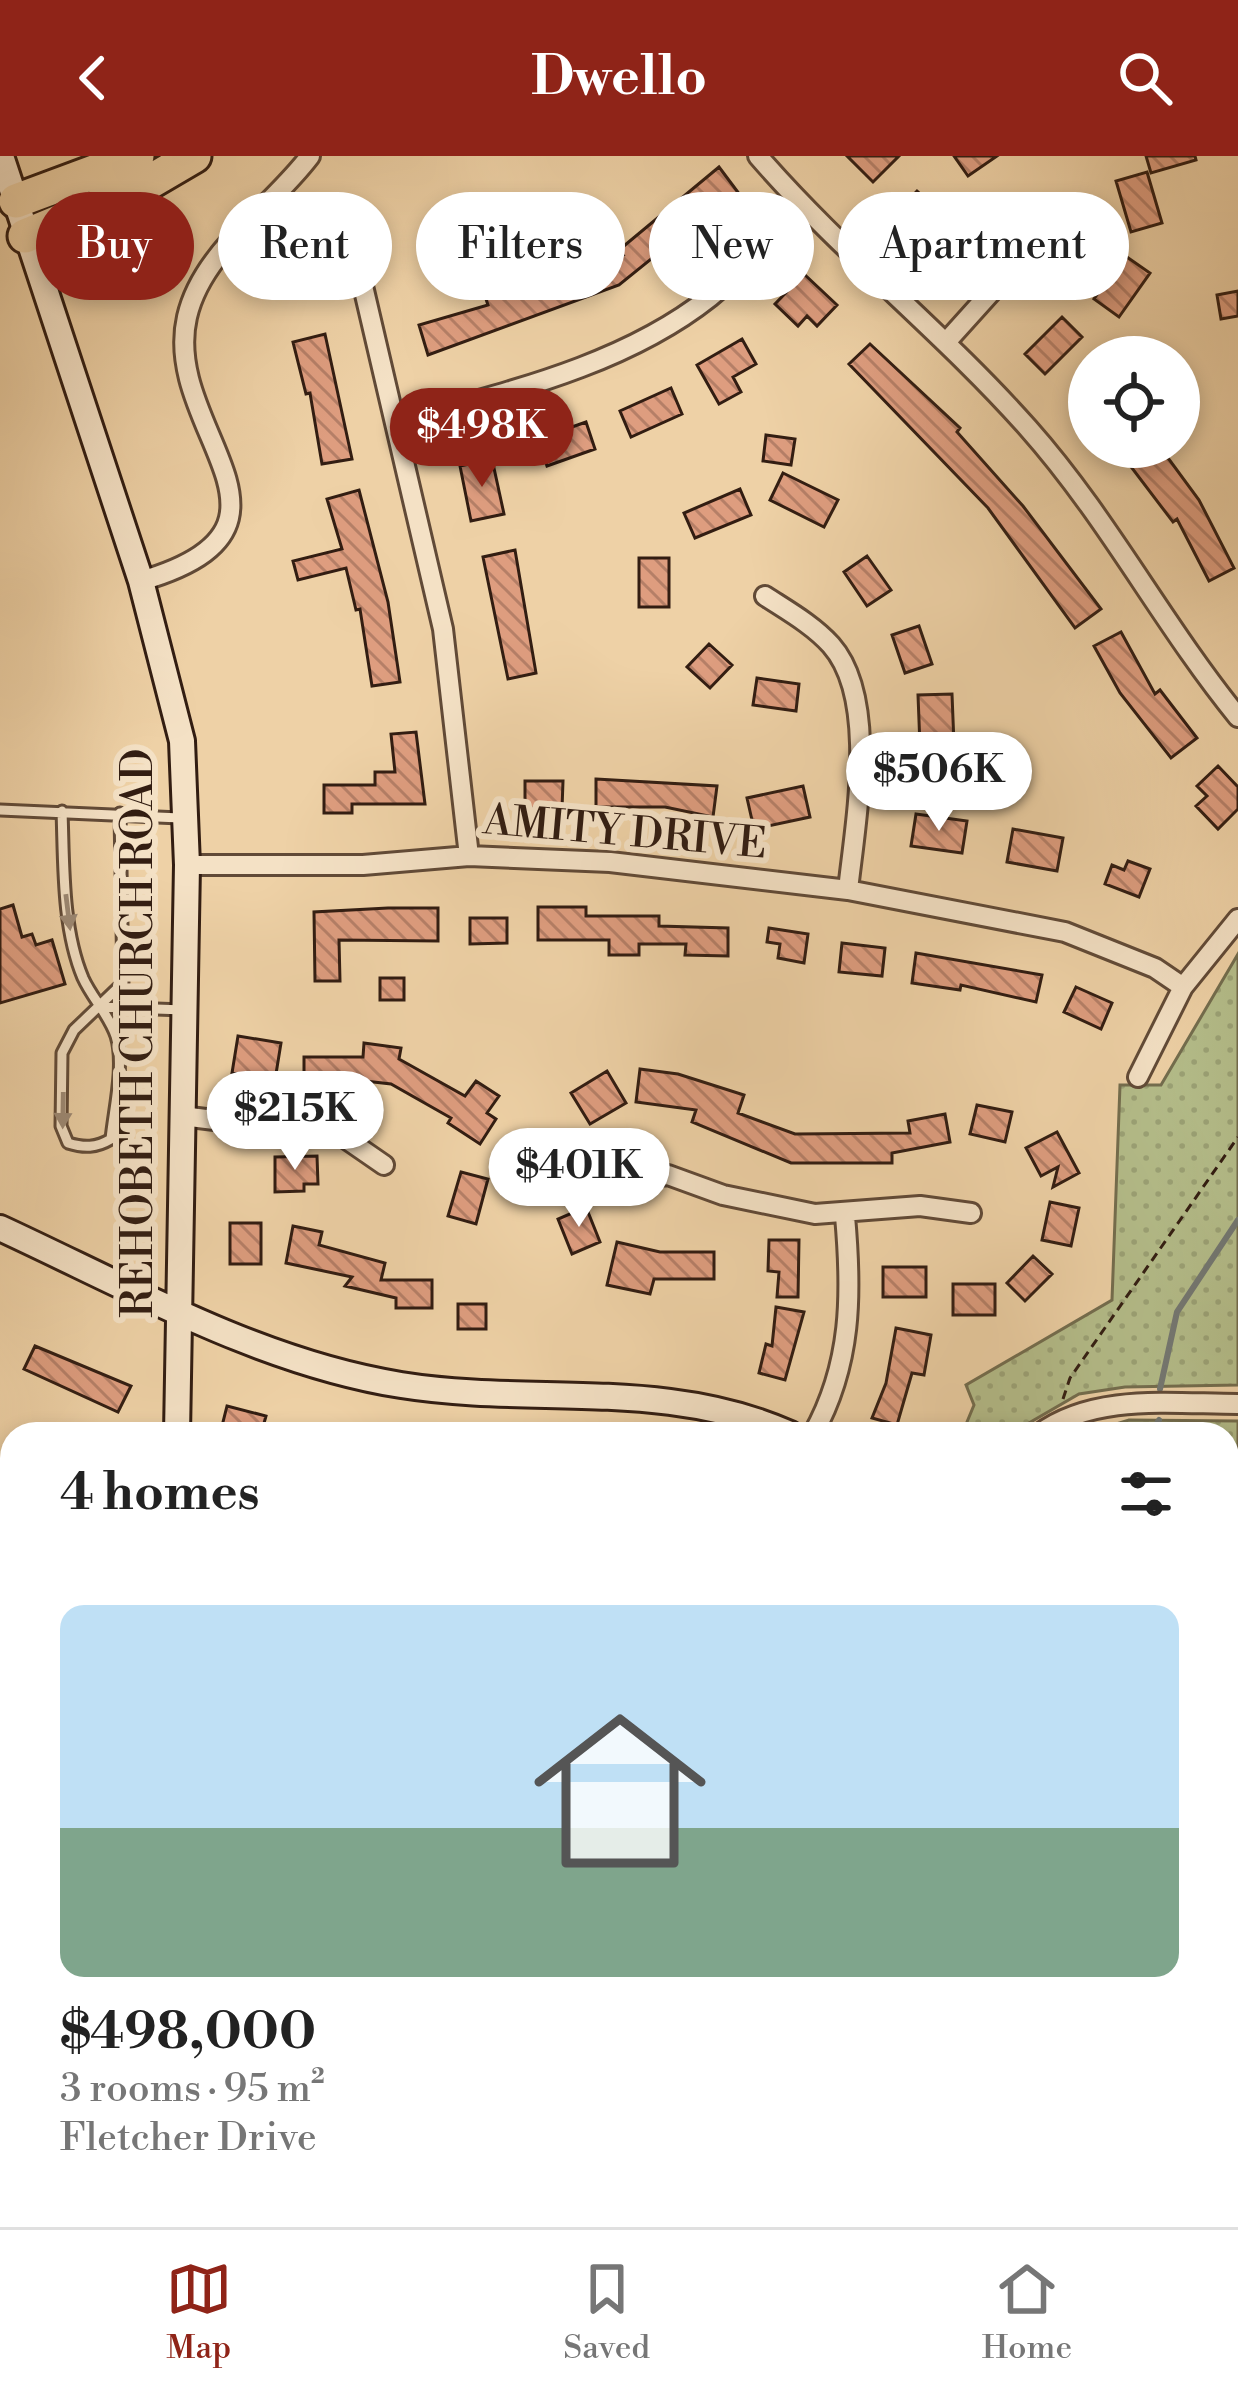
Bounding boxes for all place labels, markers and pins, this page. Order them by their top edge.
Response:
pin: $498K [398,388,566,490]
pin: $506K [855,732,1023,834]
pin: $215K [211,1071,379,1173]
pin: $401K [495,1128,663,1230]

